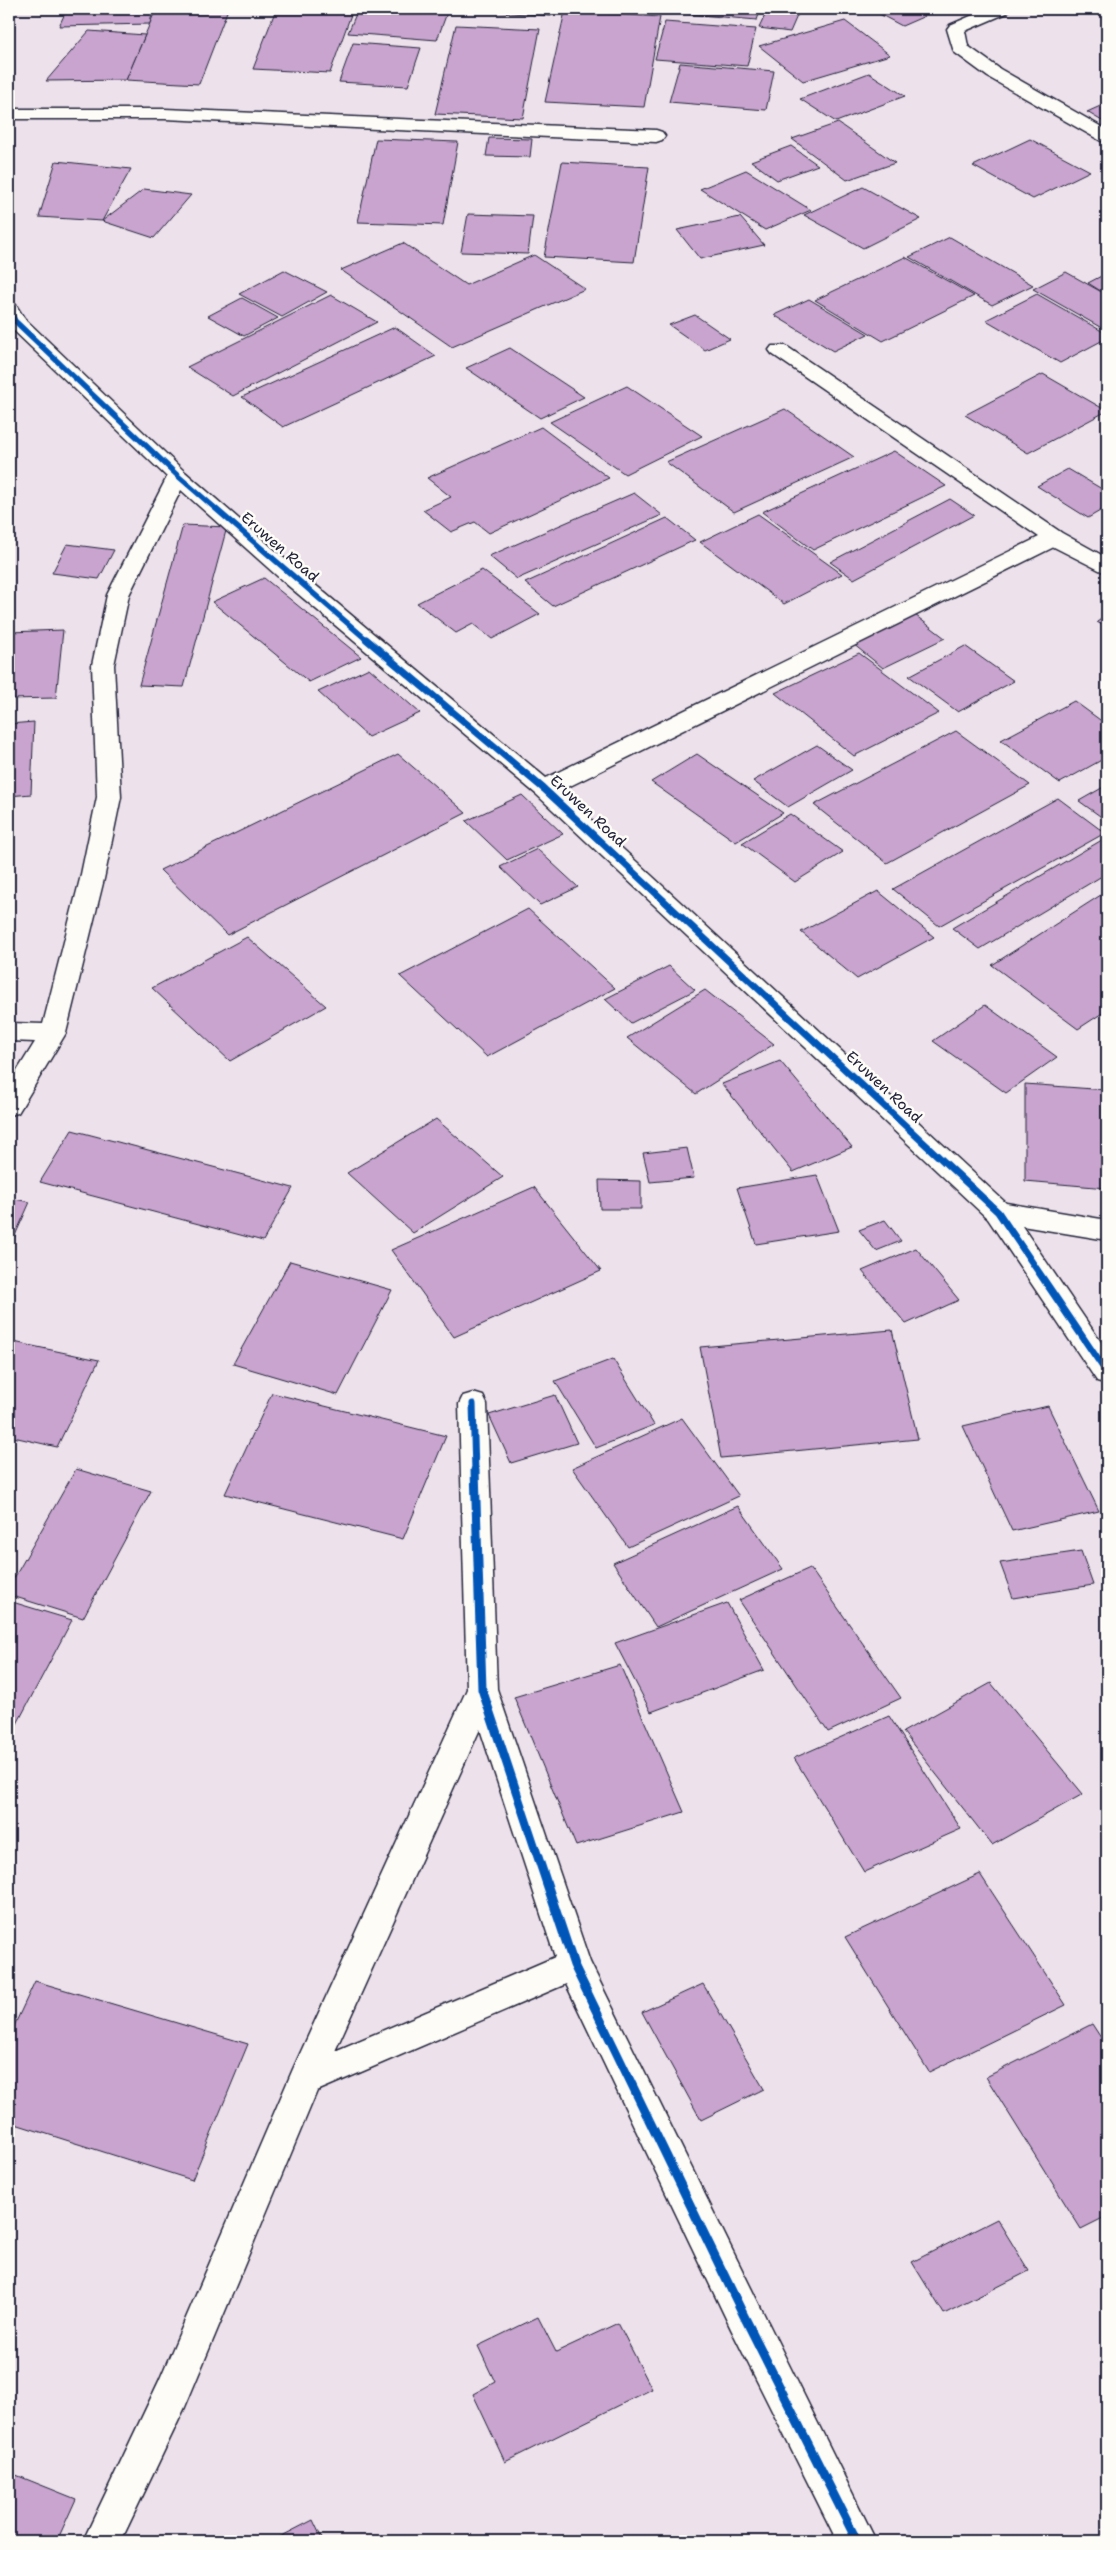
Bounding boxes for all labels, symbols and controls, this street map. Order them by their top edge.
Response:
street label: Eruwen Road [237,508,324,587]
street label: Eruwen Road [546,770,631,852]
street label: Eruwen Road [842,1046,927,1128]

